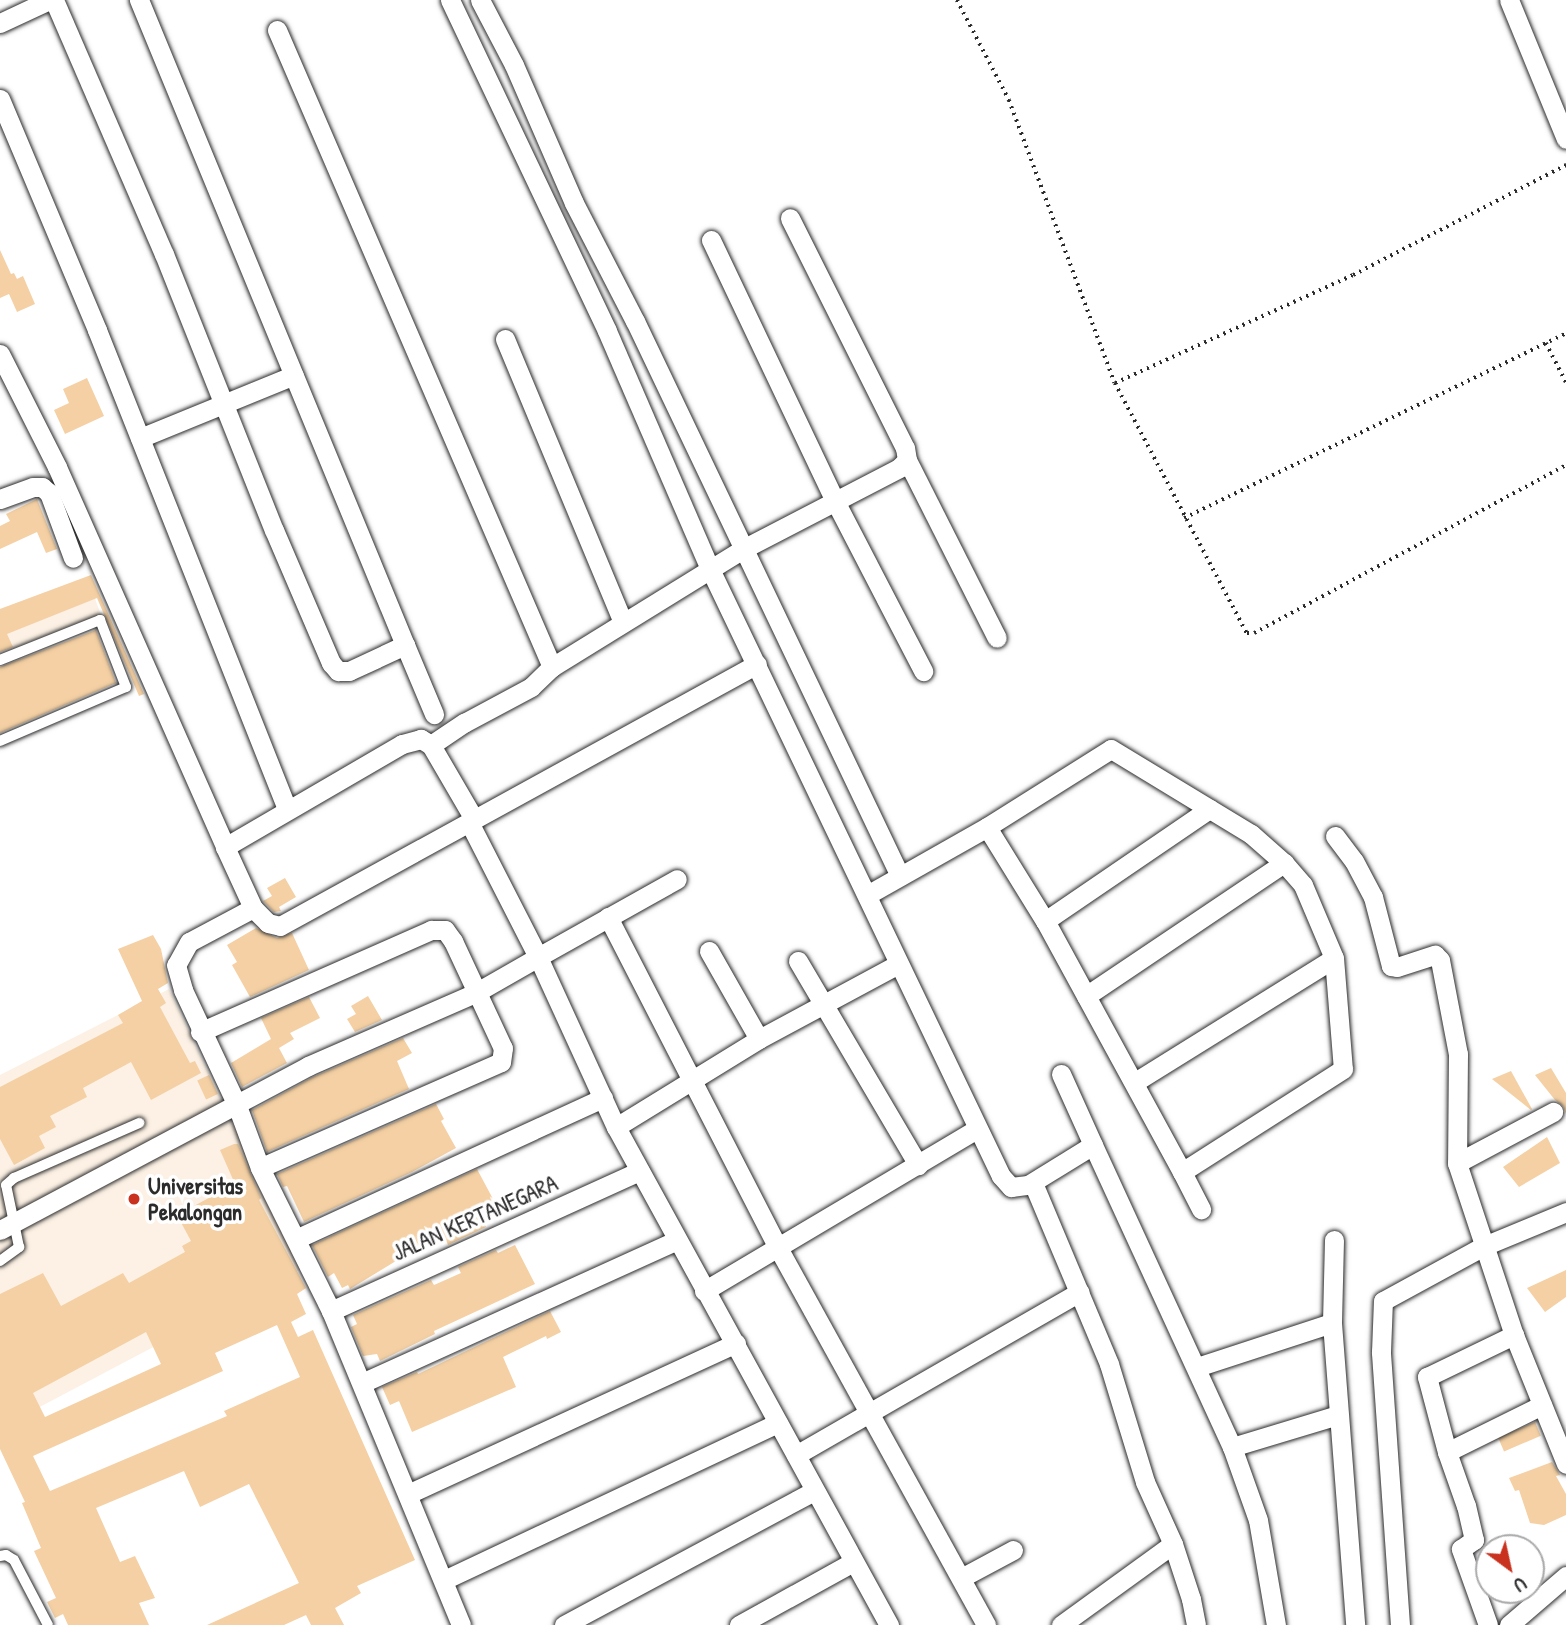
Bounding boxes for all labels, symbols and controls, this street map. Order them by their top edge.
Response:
street label: JALAN KERTANEGARA [388,1169,562,1267]
place label: Universitas Pekalongan [148,1172,243,1226]
marker: Universitas Pekalongan [126,1191,142,1207]
north arrow [1475,1534,1545,1604]
text: U [1509,1571,1532,1599]

